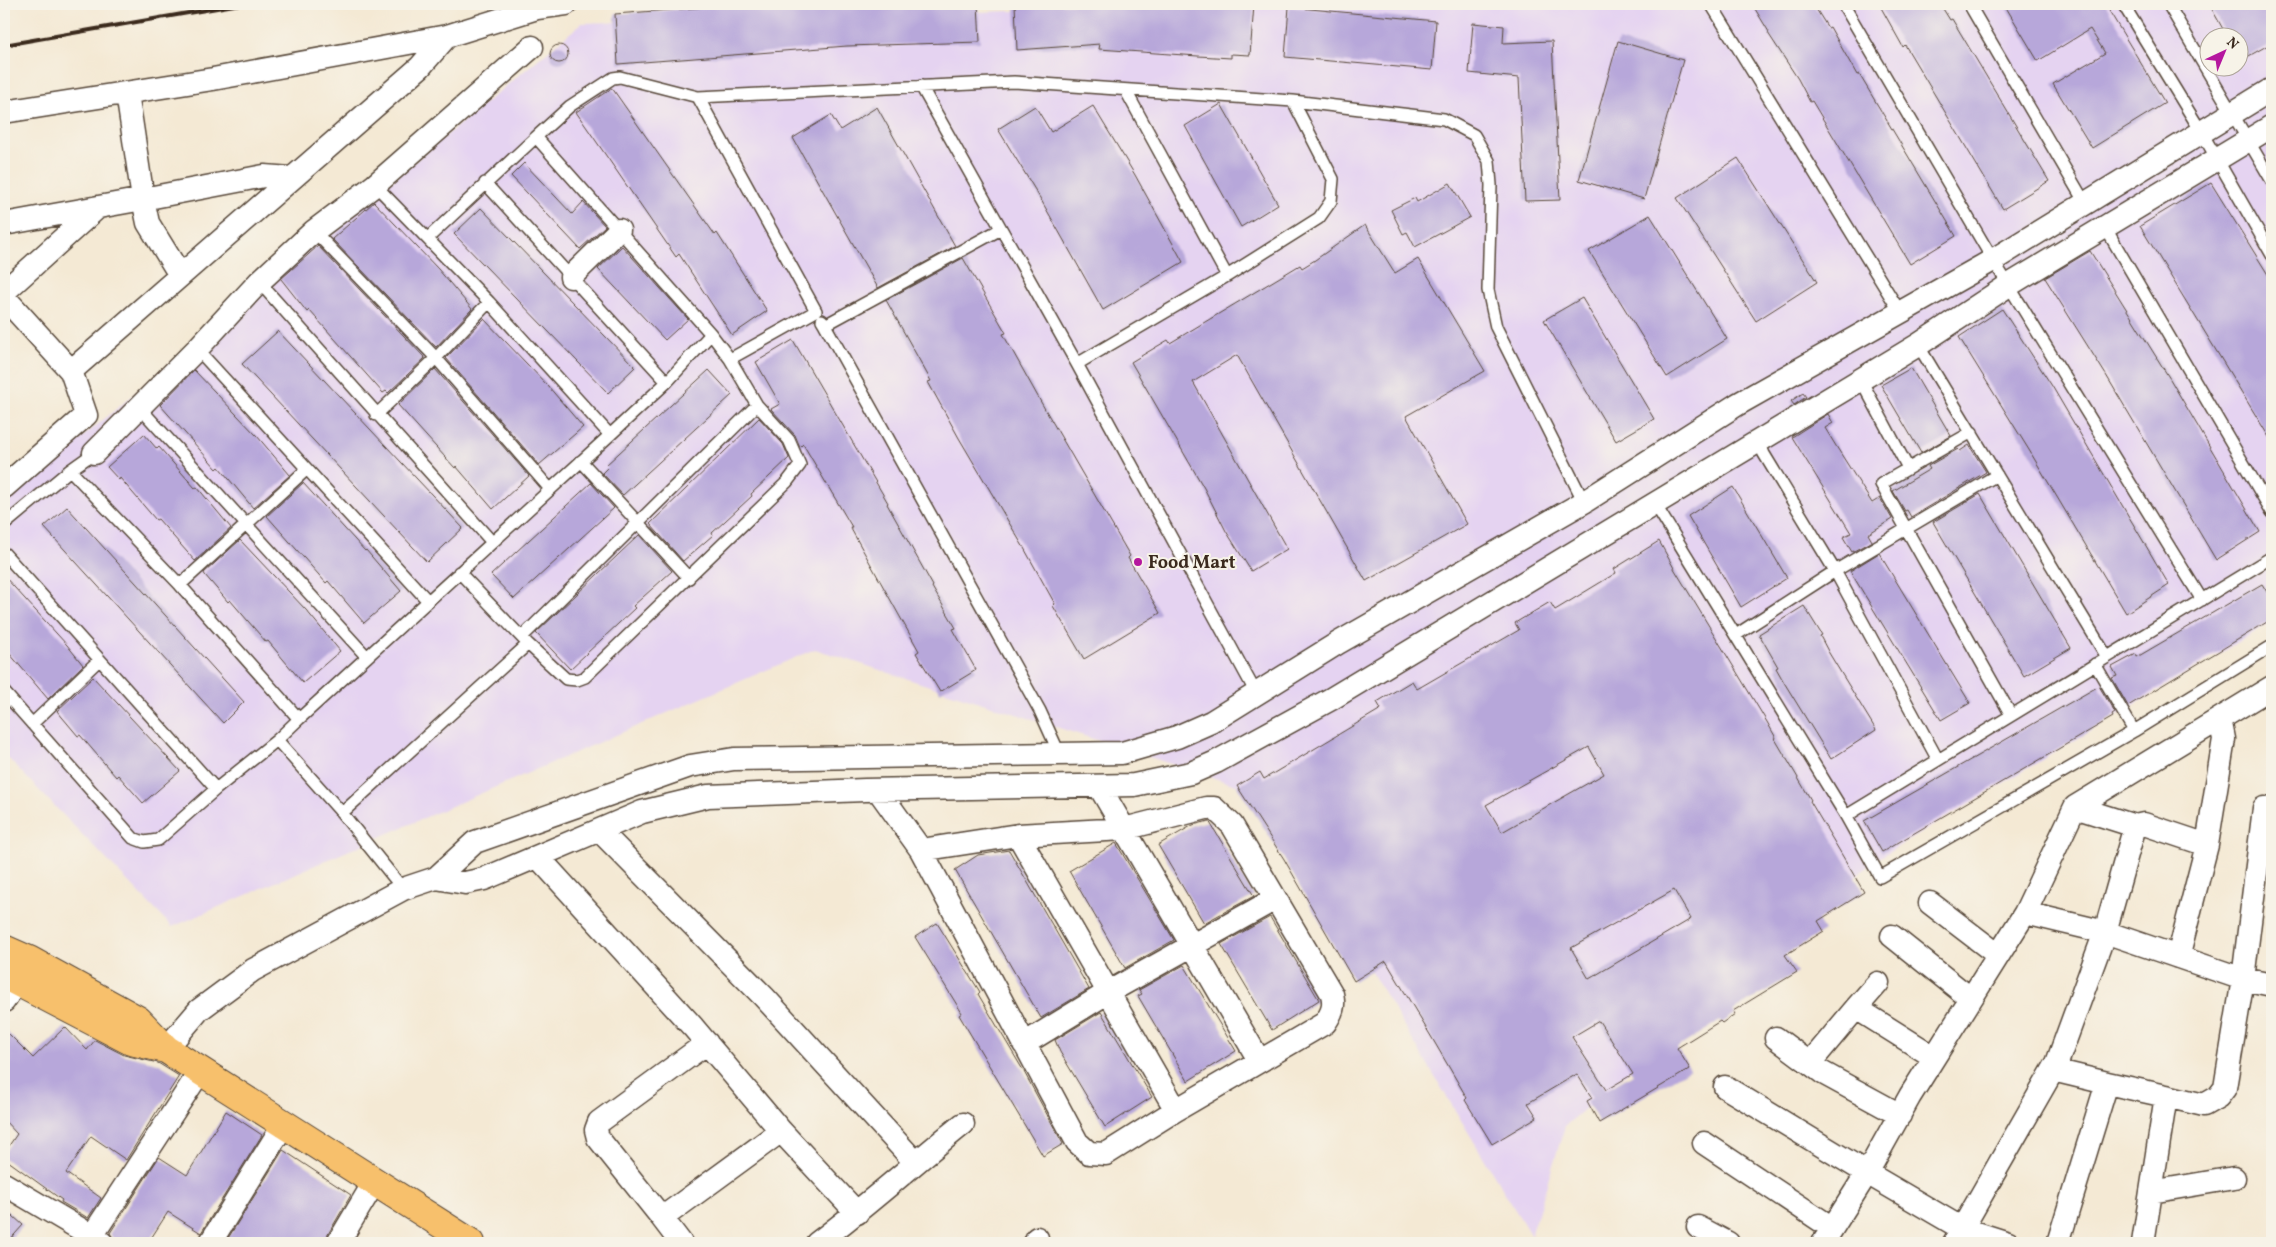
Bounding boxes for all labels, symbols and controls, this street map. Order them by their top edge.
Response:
north arrow [2198,28,2248,78]
text: N [2222,33,2242,54]
place label: Food Mart [1148,551,1236,576]
marker: Food Mart [1132,556,1144,568]

